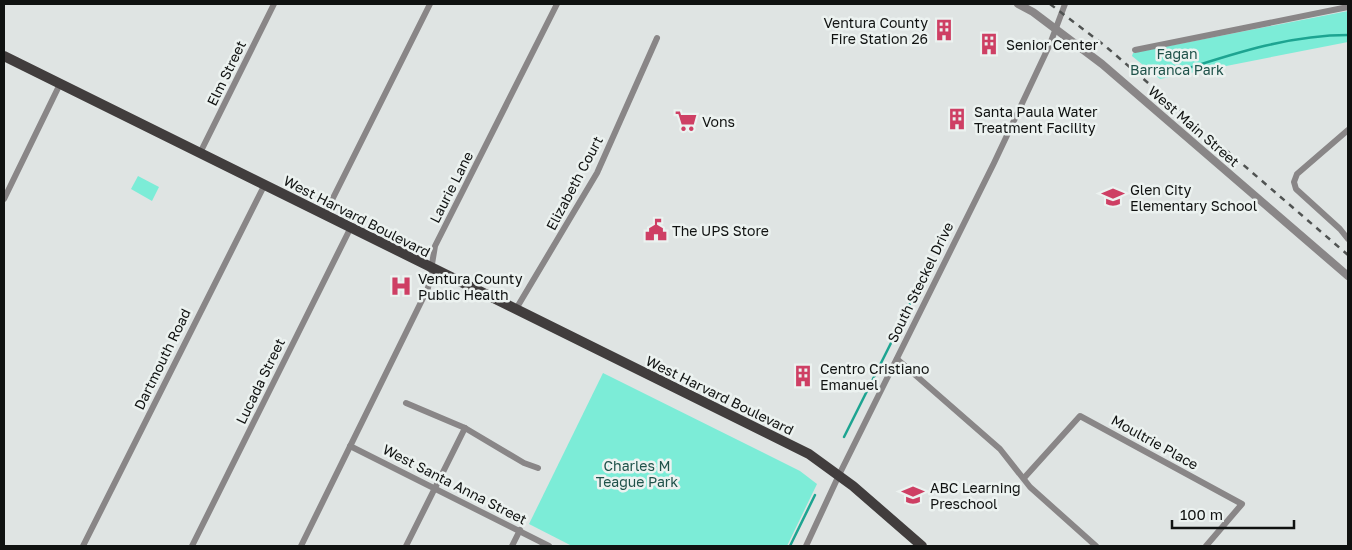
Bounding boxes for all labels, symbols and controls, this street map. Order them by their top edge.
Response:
place label: Ventura County Fire Station 26 [823,14,928,47]
building icon: Ventura County Fire Station 26 [931,17,957,43]
building icon: Senior Center [976,31,1002,57]
place label: Senior Center [1006,36,1099,53]
street label: Elm Street [203,38,249,108]
park label: Fagan Barranca Park [1130,45,1224,78]
street label: West Main Street [1145,82,1243,170]
place label: Santa Paula Water Treatment Facility [974,103,1098,136]
building icon: Santa Paula Water Treatment Facility [944,106,970,132]
supermarket icon: Vons [673,108,699,134]
place label: Vons [702,113,735,130]
street label: Elizabeth Court [542,133,606,233]
street label: Laurie Lane [426,148,476,226]
street label: West Harvard Boulevard [281,172,433,260]
place label: Glen City Elementary School [1130,181,1257,214]
school or university icon: Glen City Elementary School [1100,184,1126,210]
public building icon: The UPS Store [643,217,669,243]
street label: South Steckel Drive [883,219,957,345]
place label: The UPS Store [672,222,769,239]
place label: Ventura County Public Health [418,270,523,303]
hospital icon: Ventura County Public Health [388,273,414,299]
street label: Dartmouth Road [130,306,194,412]
street label: Lucada Street [232,335,288,427]
street label: West Harvard Boulevard [643,352,797,438]
place label: Centro Cristiano Emanuel [820,360,929,393]
building icon: Centro Cristiano Emanuel [790,363,816,389]
street label: Moultrie Place [1109,411,1201,473]
street label: West Santa Anna Street [380,440,530,528]
park label: Charles M Teague Park [596,457,678,490]
place label: ABC Learning Preschool [930,479,1021,512]
school or university icon: ABC Learning Preschool [900,482,926,508]
scale bar [1172,498,1294,530]
text: 100 m [1180,505,1223,523]

